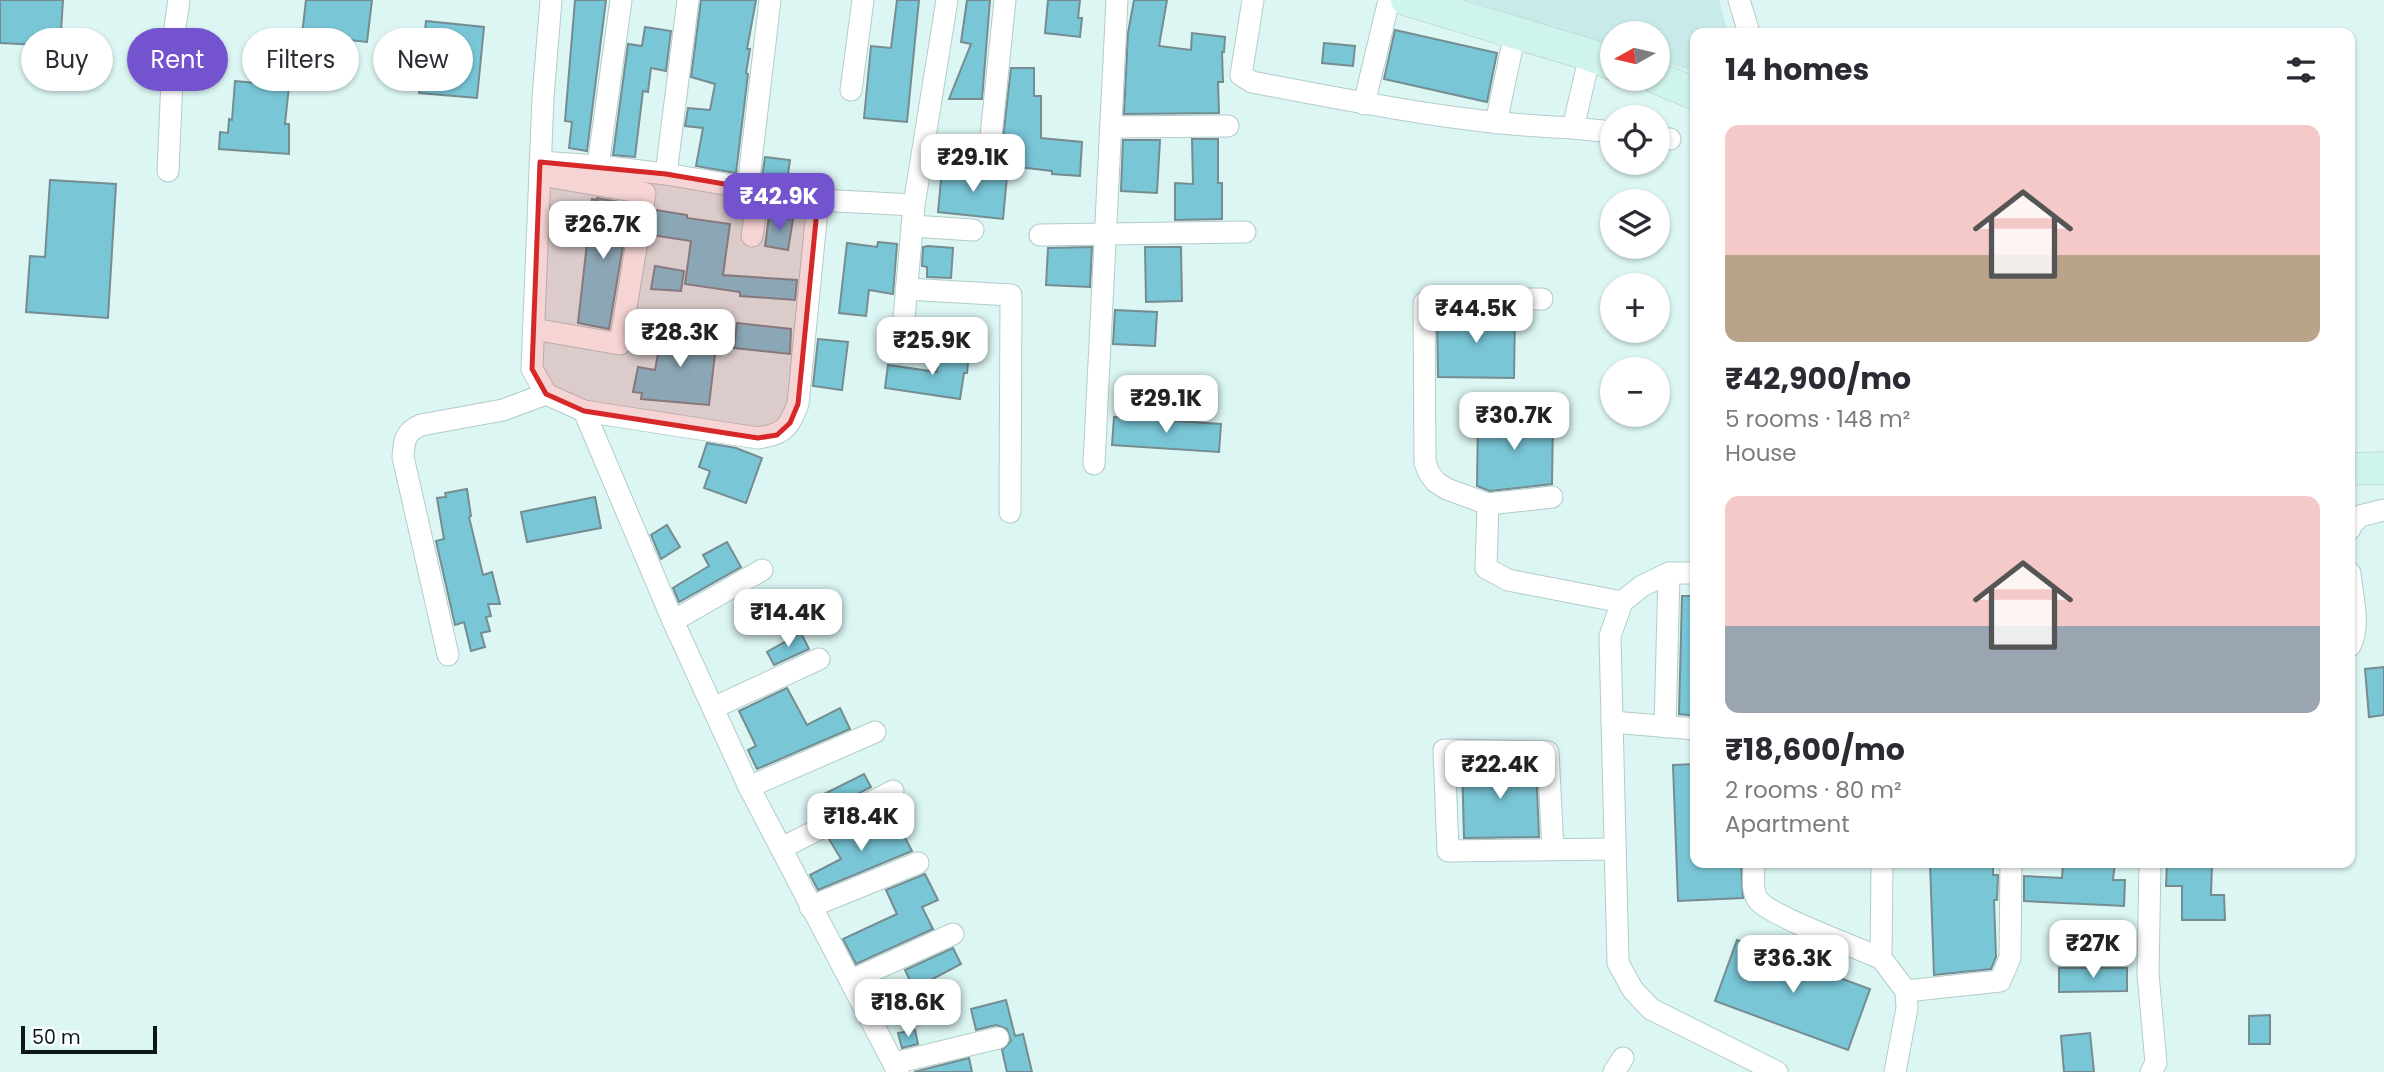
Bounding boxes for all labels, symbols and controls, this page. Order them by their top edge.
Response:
north arrow [1600,21,1670,91]
map controls [1600,21,1670,427]
chip: Buy [21,28,113,91]
chip: Rent [127,28,228,91]
chip: Filters [242,28,359,91]
chip: New [373,28,473,91]
text: 14 homes [1725,48,1869,91]
icon: filters [2282,51,2320,89]
button: locate [1600,105,1670,175]
pin: ₹29.1K [916,134,1030,194]
text: ₹29.1K [937,141,1009,173]
icon: home [1960,171,2086,297]
pin: ₹42.9K [722,174,836,233]
text: ₹42.9K [739,180,819,212]
button: layers [1600,189,1670,259]
pin: ₹26.7K [546,202,660,261]
text: ₹26.7K [565,208,641,240]
button: + [1600,273,1670,343]
pin: ₹44.5K [1419,286,1533,345]
text: ₹44.5K [1435,292,1517,324]
pin: ₹28.3K [623,310,737,369]
text: ₹28.3K [641,316,719,348]
pin: ₹25.9K [875,318,989,377]
text: ₹25.9K [893,324,971,356]
button: − [1600,357,1670,427]
text: ₹42,900/mo [1725,357,1911,400]
pin: ₹29.1K [1109,376,1223,435]
text: ₹29.1K [1130,382,1202,414]
pin: ₹30.7K [1457,392,1571,452]
text: ₹30.7K [1475,399,1553,431]
text: 5 rooms · 148 m² [1725,403,1910,435]
text: House [1725,437,1797,469]
icon: home [1960,542,2086,668]
pin: ₹14.4K [731,590,845,649]
text: ₹14.4K [750,596,826,628]
text: ₹18,600/mo [1725,728,1905,771]
pin: ₹22.4K [1443,742,1557,801]
text: ₹22.4K [1461,748,1539,780]
text: 2 rooms · 80 m² [1725,774,1902,806]
pin: ₹18.4K [804,794,918,853]
text: ₹18.4K [823,800,899,832]
text: Apartment [1725,808,1850,840]
pin: ₹27K [2052,920,2134,980]
text: ₹27K [2065,927,2121,959]
pin: ₹36.3K [1736,936,1850,995]
text: ₹36.3K [1754,942,1832,974]
pin: ₹18.6K [851,979,965,1039]
text: ₹18.6K [871,986,945,1018]
scale bar [21,1023,158,1055]
text: 50 m [32,1024,81,1051]

